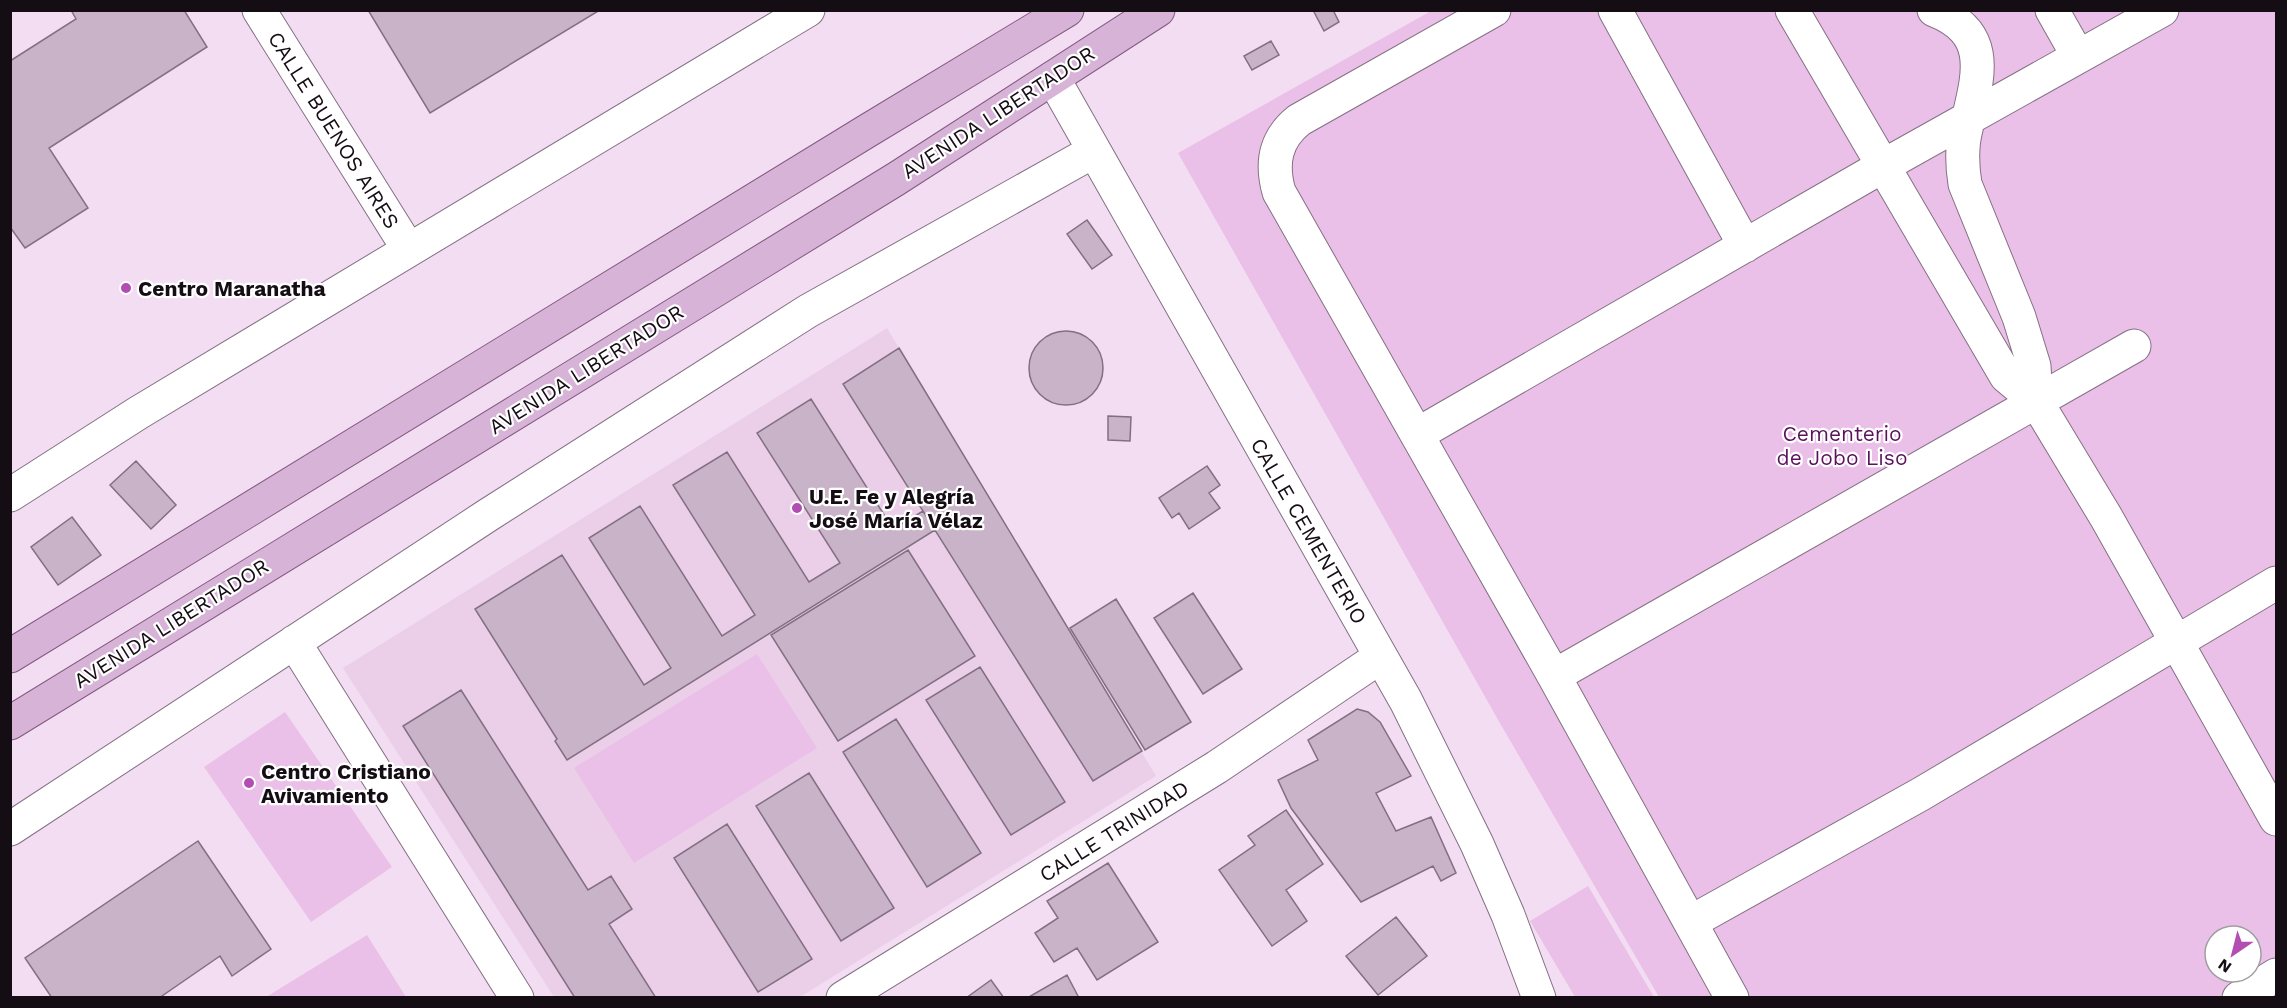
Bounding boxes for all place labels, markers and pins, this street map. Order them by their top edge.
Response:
place label: Centro Maranatha [138,276,327,301]
marker: Centro Maranatha [119,281,133,295]
place label: U.E. Fe y Alegría José María Vélaz [809,484,983,533]
marker: U.E. Fe y Alegría José María Vélaz [790,501,804,515]
place label: Centro Cristiano Avivamiento [261,759,431,808]
marker: Centro Cristiano Avivamiento [242,776,256,790]

